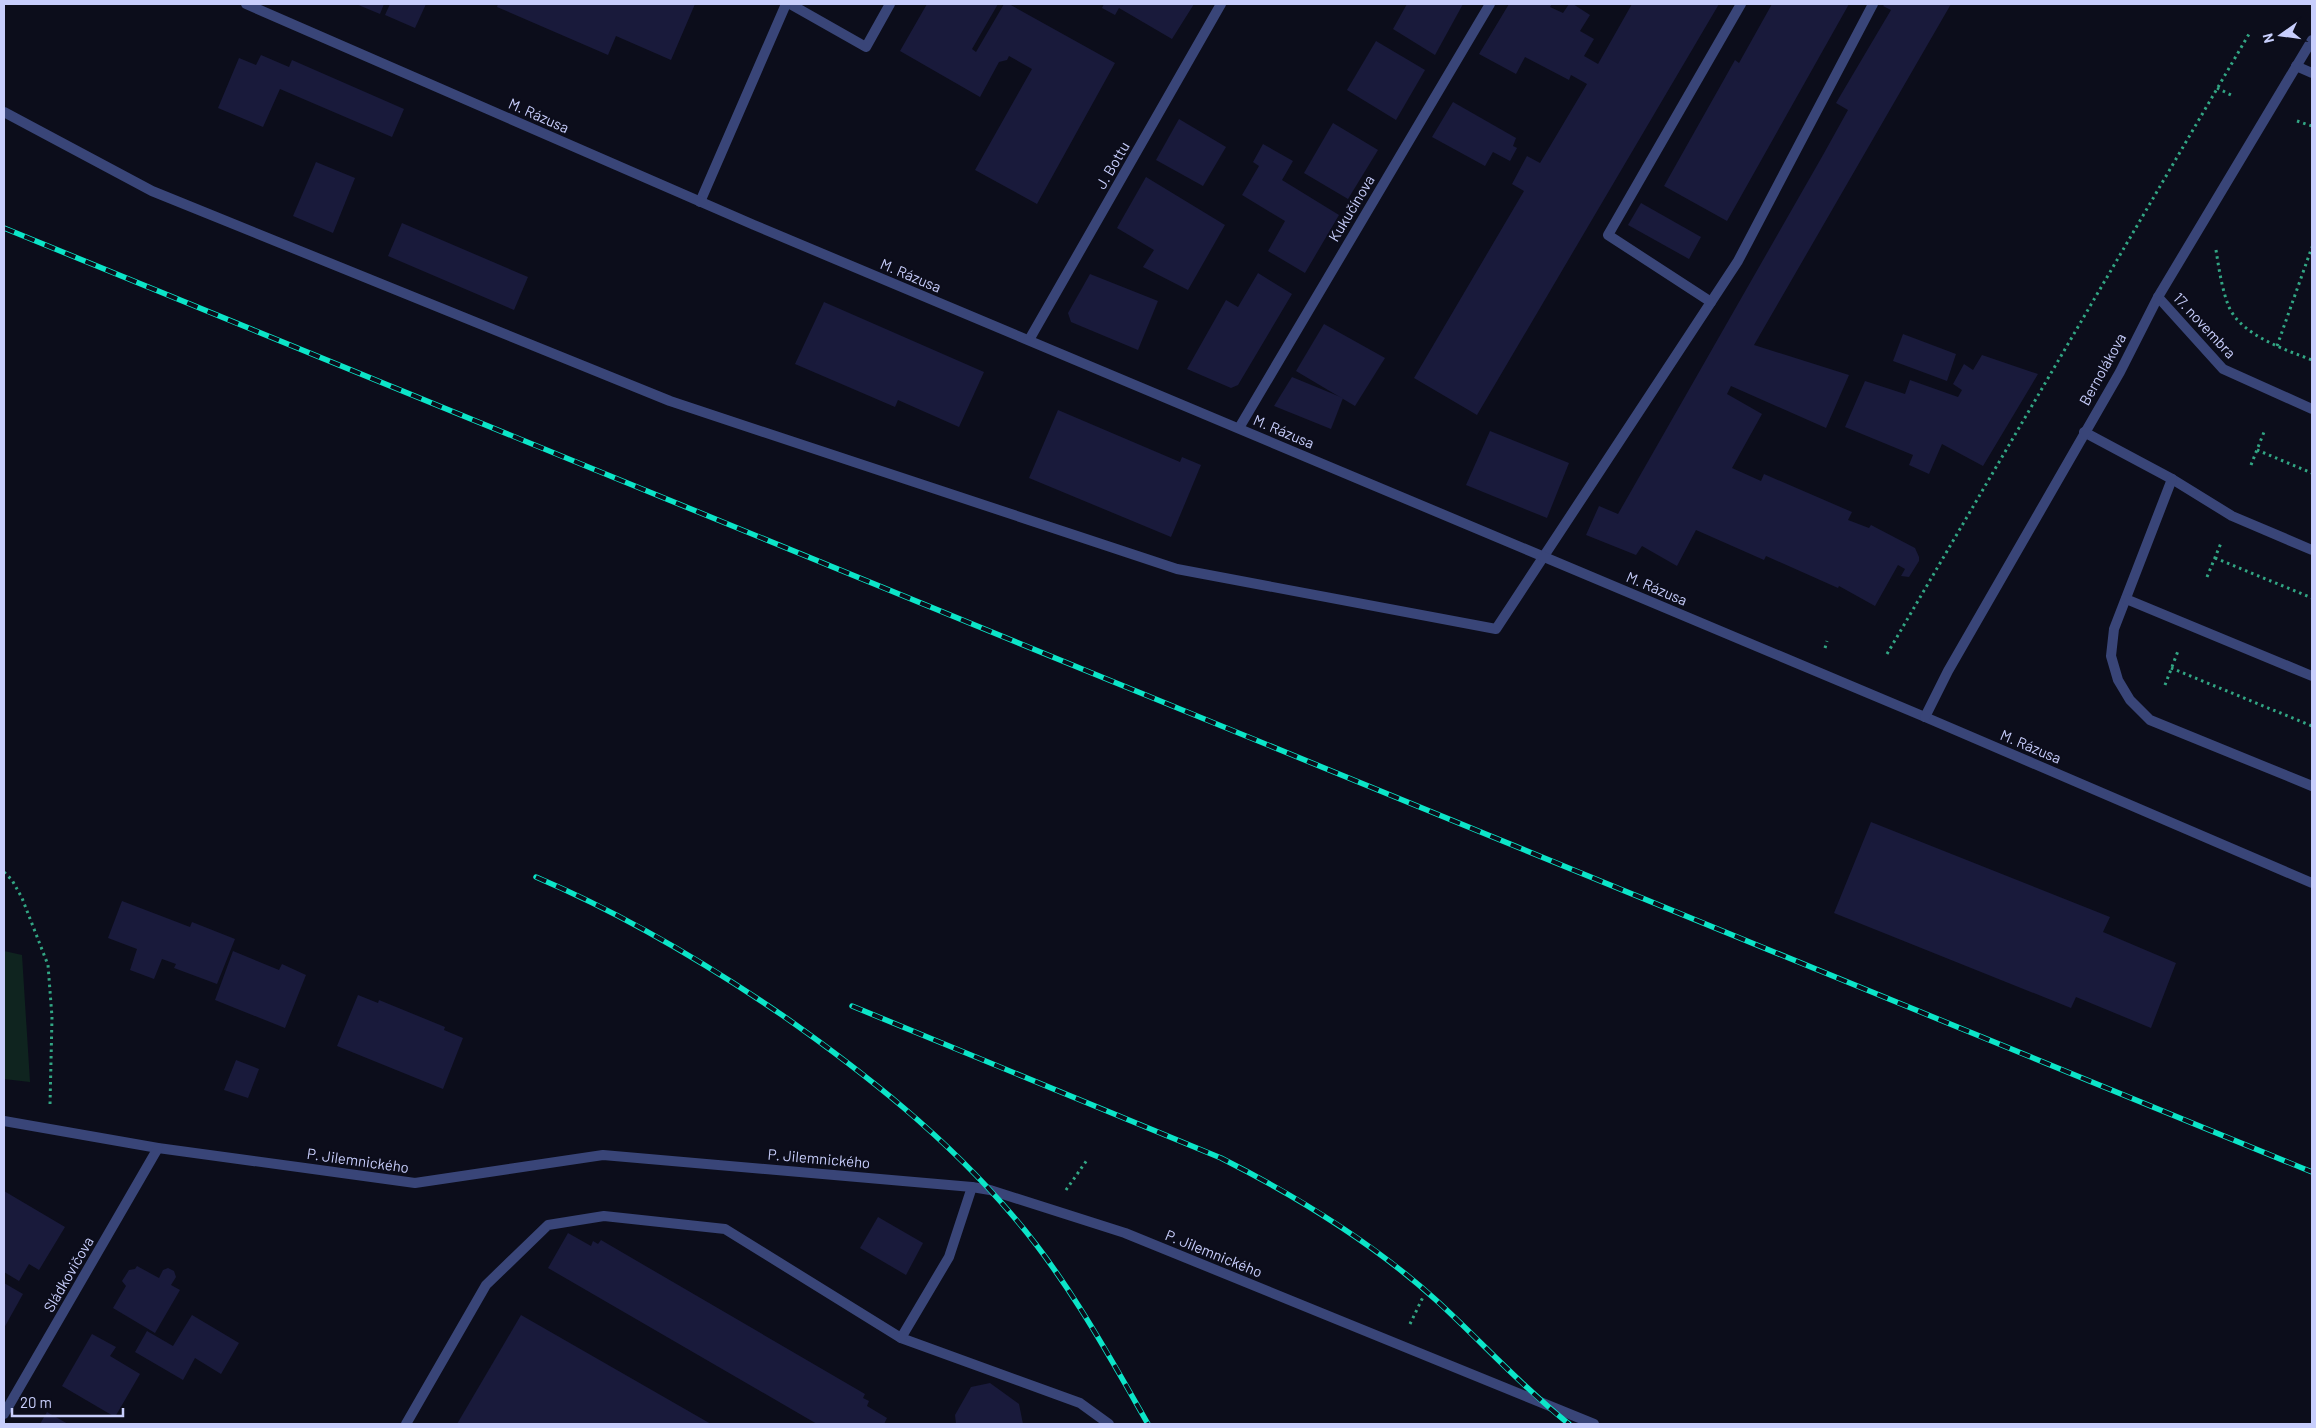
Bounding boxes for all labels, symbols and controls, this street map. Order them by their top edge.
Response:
north arrow [2256,10,2306,60]
text: N [2259,32,2277,45]
street label: M. Rázusa [506,94,572,136]
street label: J. Bottu [1091,138,1133,192]
street label: Kukučínova [1324,172,1378,244]
street label: M. Rázusa [878,254,944,296]
street label: 17. novembra [2170,288,2240,362]
street label: Bernolákova [2075,330,2129,408]
street label: M. Rázusa [1251,410,1317,452]
street label: M. Rázusa [1624,567,1690,609]
street label: M. Rázusa [1998,725,2064,767]
street label: P. Jilemnického [306,1144,410,1176]
street label: P. Jilemnického [767,1145,871,1171]
street label: P. Jilemnického [1163,1225,1265,1281]
street label: Sládkovičova [39,1233,97,1315]
scale bar [12,1386,124,1418]
text: 20 m [20,1393,52,1411]

